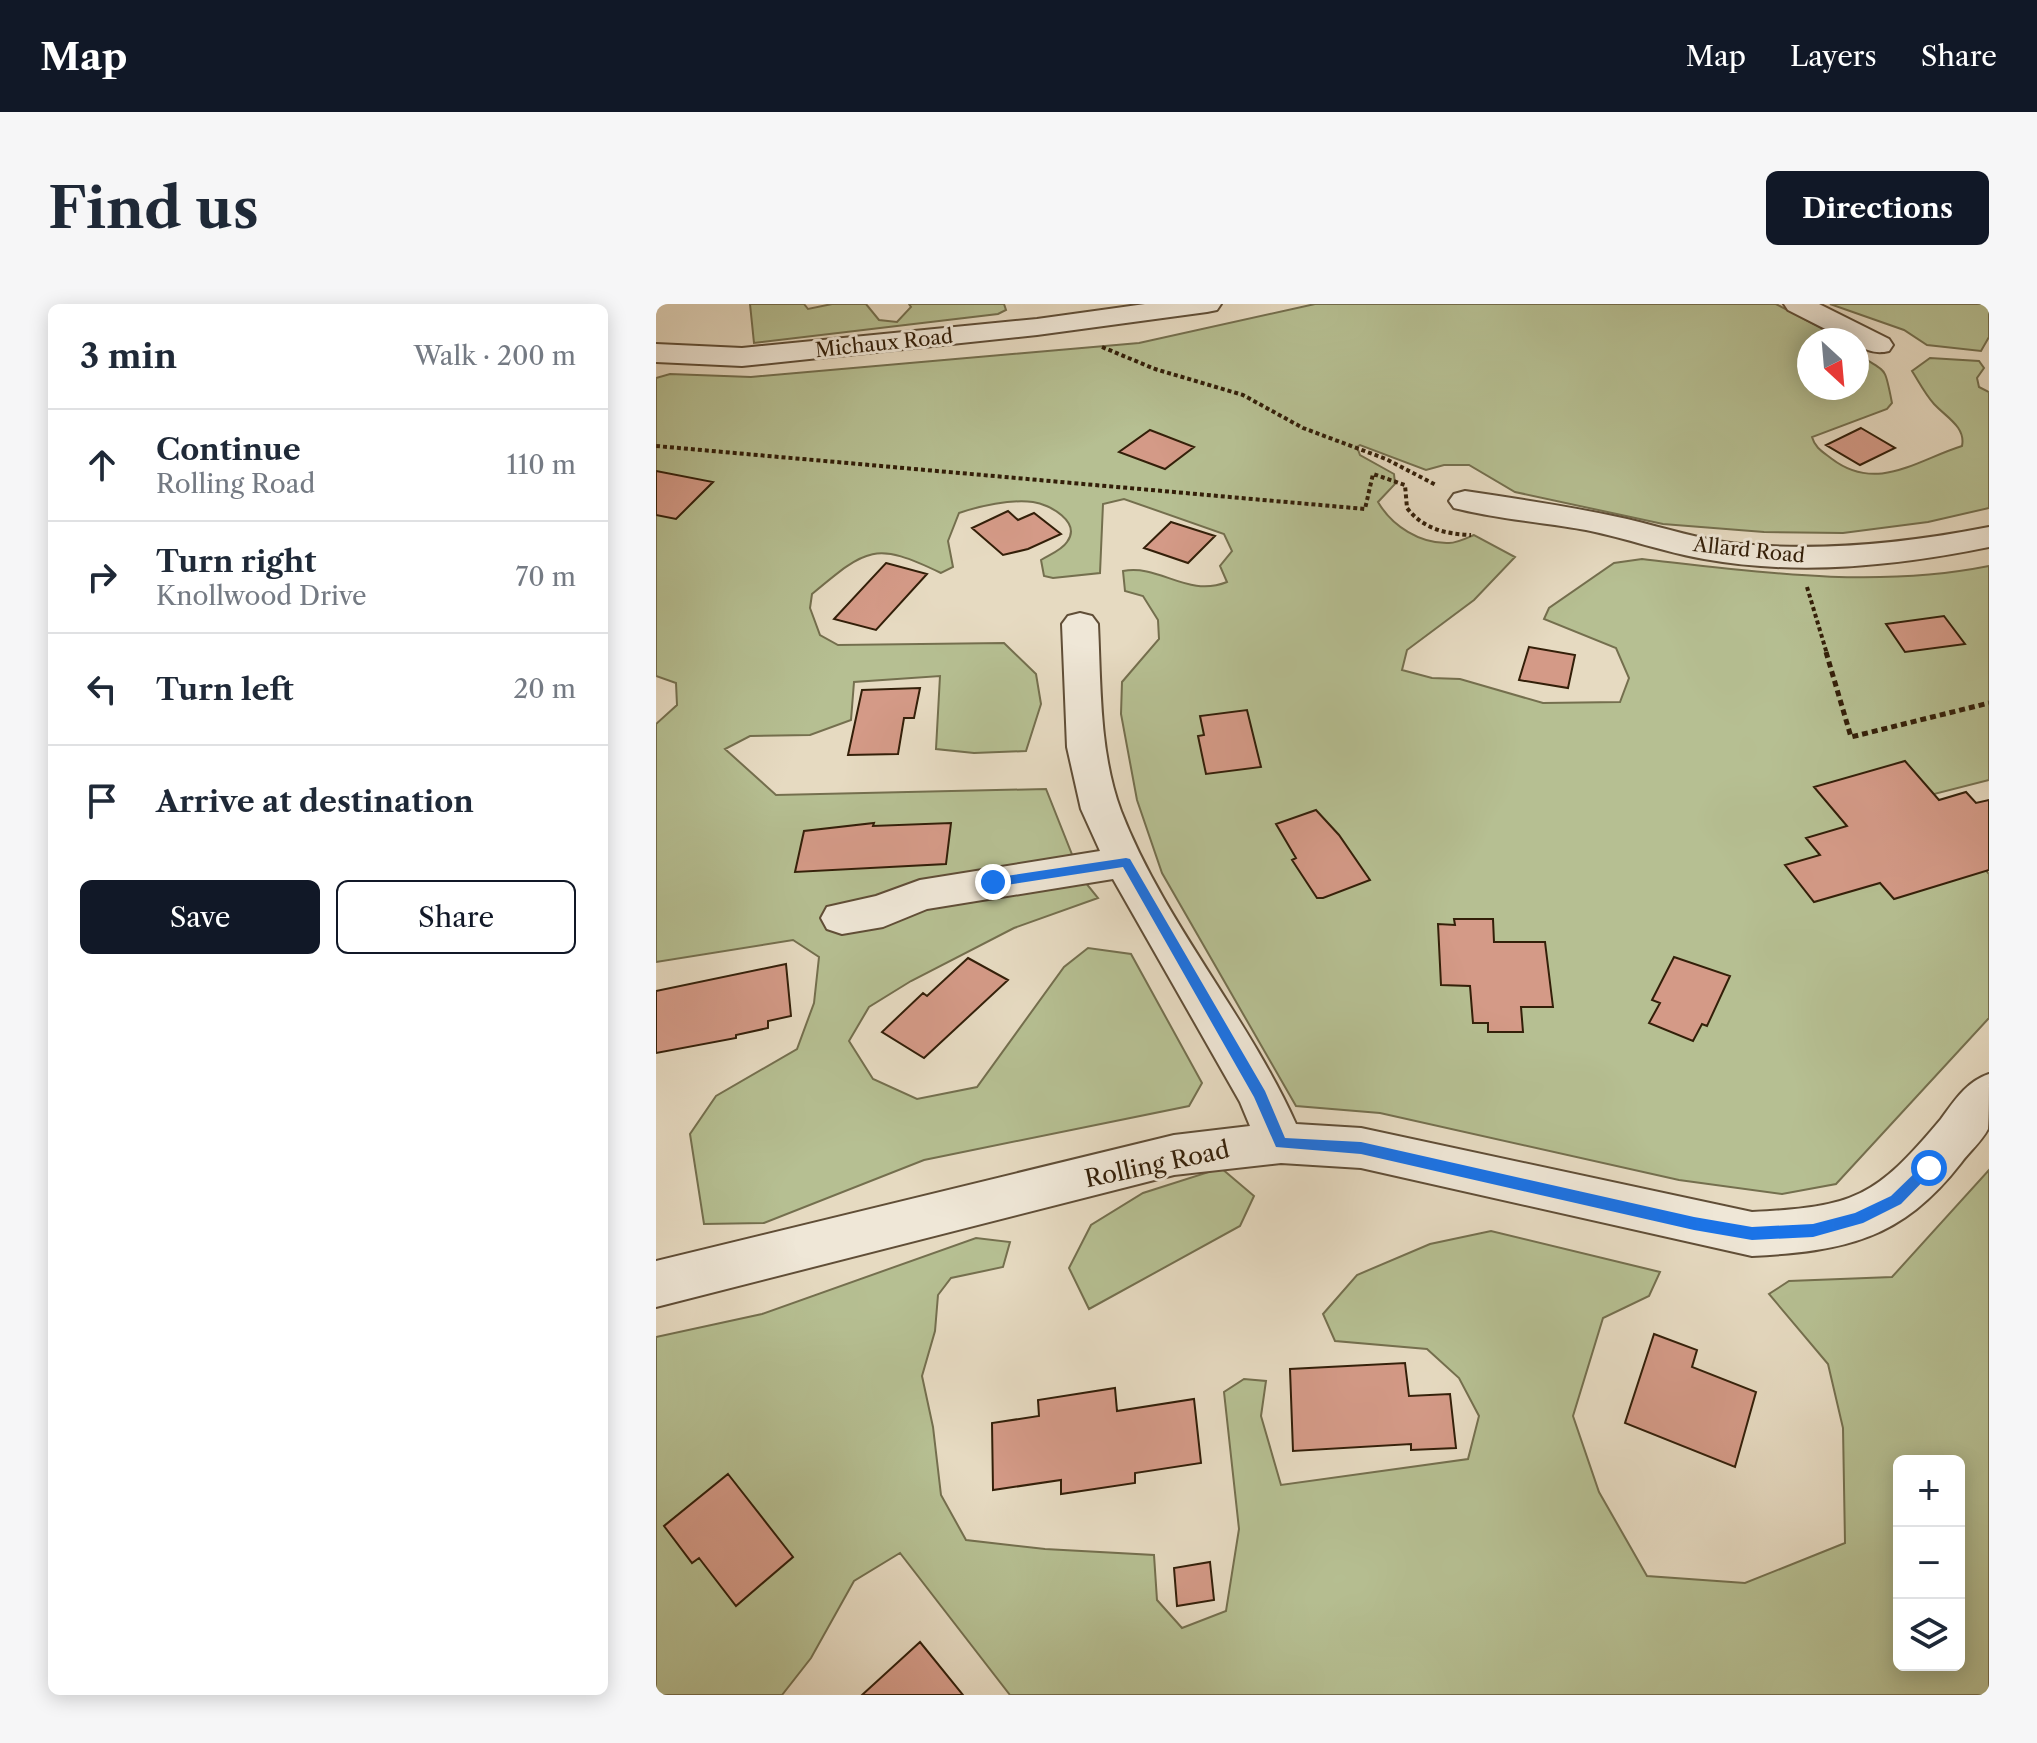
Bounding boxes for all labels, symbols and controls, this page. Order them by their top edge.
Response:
text: Map [40,33,128,80]
text: Map [1686,39,1746,73]
text: Layers [1790,39,1877,73]
text: Share [1921,39,1997,73]
button: Directions [1766,171,1989,245]
text: Find us [48,174,259,243]
street label: Michaux Road [814,324,954,362]
north arrow [1797,328,1869,400]
text: 3 min [80,335,177,377]
text: Walk · 200 m [414,340,576,372]
text: Continue [156,431,301,468]
icon: ahead [80,443,124,487]
text: 110 m [507,449,576,481]
text: Rolling Road [156,468,315,500]
street label: Allard Road [1691,532,1806,568]
text: Turn right [156,543,316,580]
icon: right [80,555,124,599]
text: 70 m [516,561,576,593]
text: Knollwood Drive [156,580,367,612]
icon: left [80,667,124,711]
text: Turn left [156,671,293,708]
text: 20 m [513,673,576,705]
icon: arrive [80,779,124,823]
text: Arrive at destination [156,783,474,820]
route end [975,864,1011,900]
button: Save [80,880,320,954]
button: Share [336,880,576,954]
street label: Rolling Road [1082,1134,1232,1193]
route start [1911,1150,1947,1186]
map controls [1893,1455,1965,1671]
button: + [1893,1455,1965,1527]
button: − [1893,1527,1965,1599]
button: layers [1893,1599,1965,1671]

